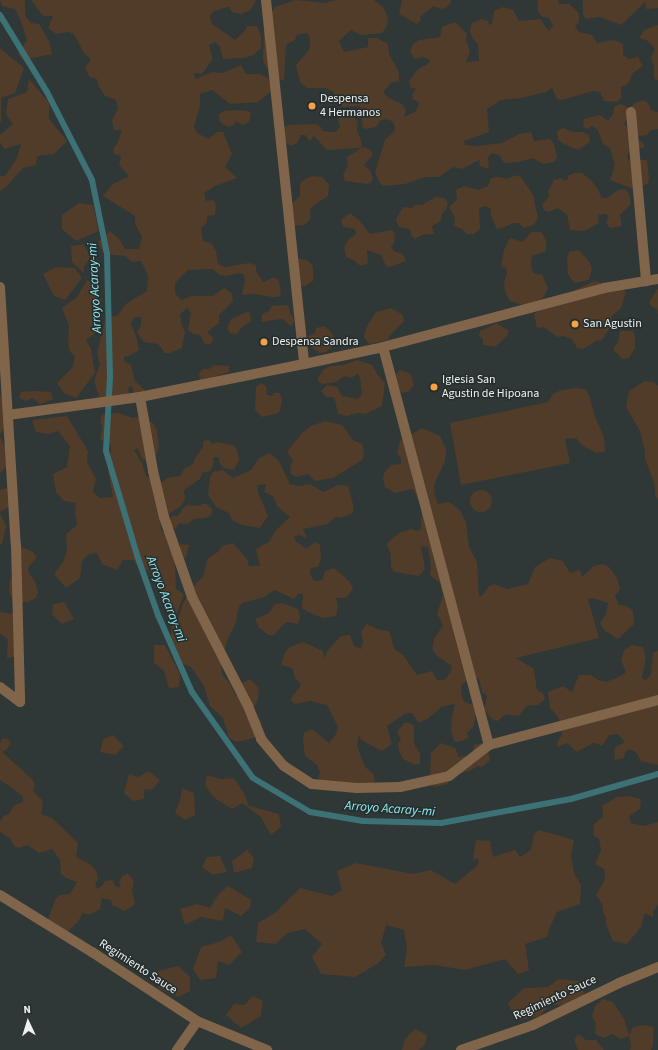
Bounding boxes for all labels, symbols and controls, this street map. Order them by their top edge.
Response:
place label: Despensa 4 Hermanos [320,92,380,120]
marker: Despensa 4 Hermanos [307,101,317,111]
water label: Arroyo Acaray-mi [85,242,105,334]
place label: San Agustin [583,317,642,331]
marker: San Agustin [570,319,580,329]
place label: Despensa Sandra [272,335,359,349]
marker: Despensa Sandra [259,337,269,347]
place label: Iglesia San Agustin de Hipoana [442,373,539,401]
marker: Iglesia San Agustin de Hipoana [429,382,439,392]
water label: Arroyo Acaray-mi [142,554,190,644]
water label: Arroyo Acaray-mi [344,798,436,820]
street label: Regimiento Sauce [96,936,180,998]
street label: Regimiento Sauce [511,972,599,1024]
north arrow [8,1002,48,1042]
text: N [23,1002,31,1017]

